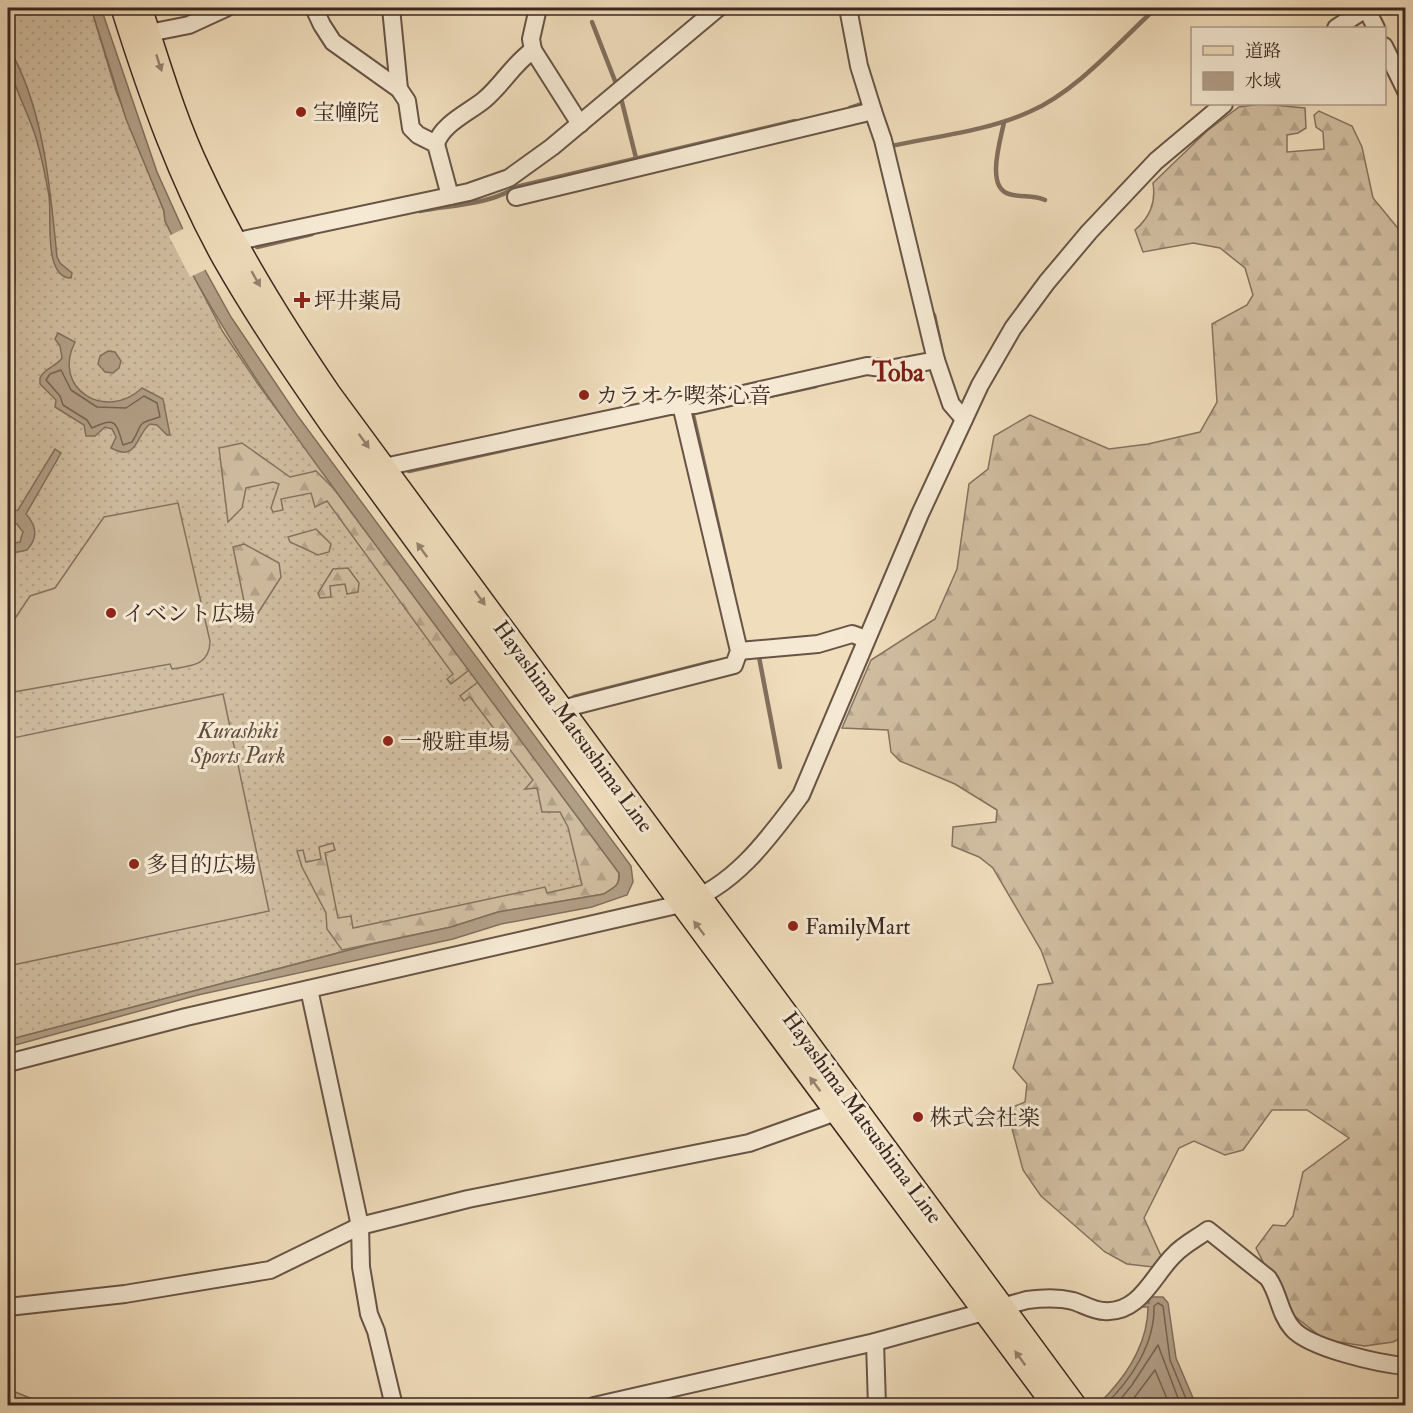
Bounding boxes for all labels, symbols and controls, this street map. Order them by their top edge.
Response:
legend [1191,27,1386,105]
text: 道路 [1245,40,1281,63]
one-way arrow [155,54,164,72]
text: 水域 [1245,70,1281,93]
place label: 宝幢院 [313,99,379,127]
marker: 宝幢院 [294,105,308,119]
one-way arrow [251,271,262,287]
place label: 坪井薬局 [314,287,402,315]
marker: 坪井薬局 [295,293,309,307]
district label: Toba [871,357,925,389]
place label: カラオケ喫茶心音 [596,382,772,410]
marker: カラオケ喫茶心音 [577,388,591,402]
one-way arrow [358,433,370,448]
one-way arrow [417,543,429,558]
one-way arrow [474,589,486,605]
place label: イベント広場 [123,600,255,628]
marker: イベント広場 [104,606,118,620]
street label: Hayashima Matsushima Line [487,615,660,838]
park label: Kurashiki Sports Park [190,717,285,770]
place label: 一般駐車場 [400,728,510,756]
marker: 一般駐車場 [381,734,395,748]
place label: 多目的広場 [146,851,256,879]
marker: 多目的広場 [127,857,141,871]
place label: FamilyMart [805,913,910,941]
marker: FamilyMart [786,919,800,933]
one-way arrow [693,920,705,936]
street label: Hayashima Matsushima Line [776,1006,949,1229]
one-way arrow [809,1077,821,1093]
place label: 株式会社楽 [930,1104,1040,1132]
marker: 株式会社楽 [911,1110,925,1124]
one-way arrow [1014,1351,1026,1367]

